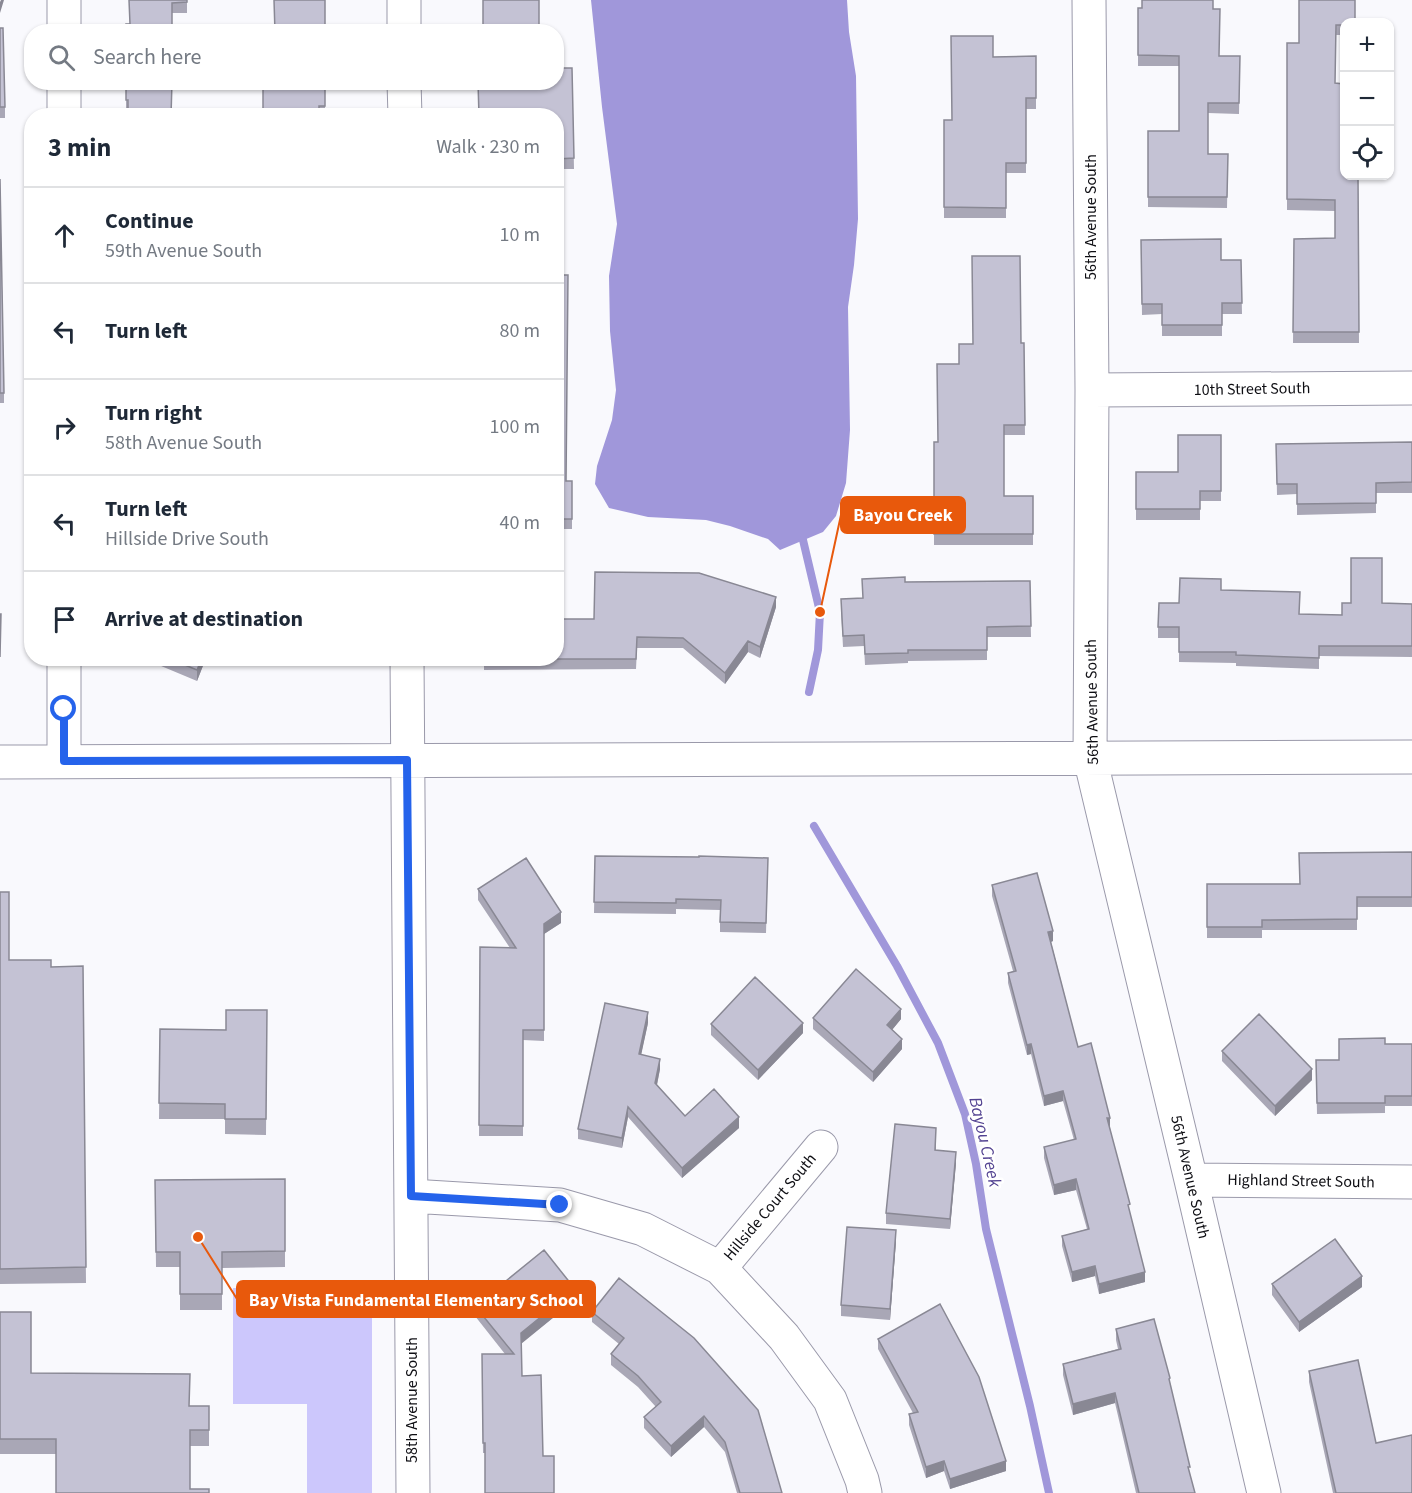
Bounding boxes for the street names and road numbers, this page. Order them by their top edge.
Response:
street label: 56th Avenue South [1080,154,1102,280]
street label: 10th Street South [1194,377,1310,401]
street label: 56th Avenue South [1080,639,1104,765]
street label: 56th Avenue South [1165,1113,1215,1241]
street label: Hillside Court South [719,1149,821,1265]
street label: Highland Street South [1227,1169,1375,1193]
street label: 58th Avenue South [401,1337,423,1463]

